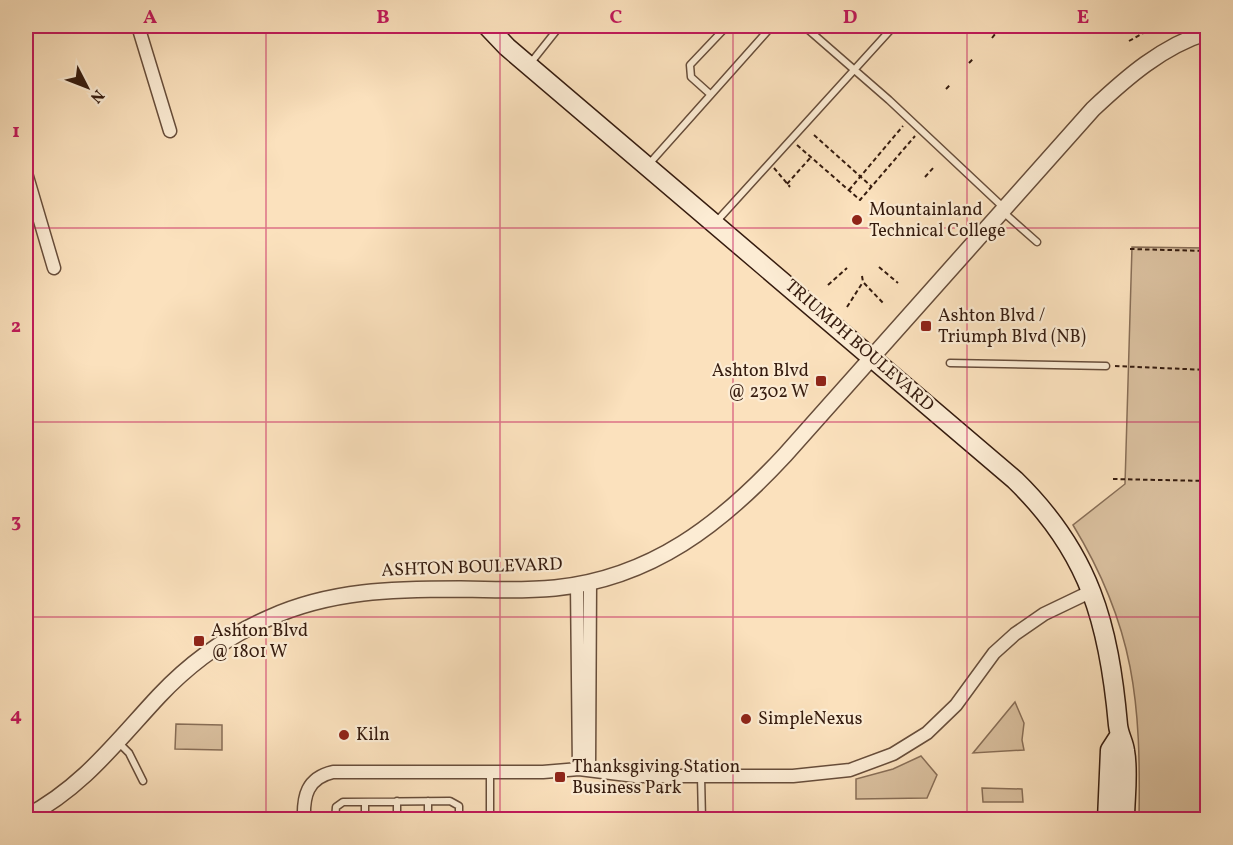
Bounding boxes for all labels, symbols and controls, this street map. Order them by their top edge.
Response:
text: A [143,4,157,32]
text: B [376,4,390,32]
text: C [610,4,623,32]
text: D [843,4,857,32]
text: E [1077,4,1089,32]
north arrow [57,57,117,117]
text: N [84,84,109,108]
text: 1 [12,118,20,146]
place label: Mountainland Technical College [869,198,1005,244]
marker: Mountainland Technical College [850,213,864,227]
street label: TRIUMPH BOULEVARD [779,274,939,418]
place label: Ashton Blvd / Triumph Blvd (NB) [938,304,1086,350]
text: 2 [11,313,21,341]
marker: Ashton Blvd / Triumph Blvd (NB) [919,319,933,333]
place label: Ashton Blvd @ 2302 W [712,359,809,405]
marker: Ashton Blvd @ 2302 W [814,374,828,388]
text: 3 [11,508,21,536]
street label: ASHTON BOULEVARD [381,552,563,584]
place label: Ashton Blvd @ 1801 W [211,619,308,665]
marker: Ashton Blvd @ 1801 W [192,634,206,648]
text: 4 [10,702,22,730]
place label: SimpleNexus [758,707,862,732]
marker: SimpleNexus [739,712,753,726]
place label: Kiln [356,723,390,748]
marker: Kiln [337,728,351,742]
place label: Thanksgiving Station Business Park [572,755,740,801]
marker: Thanksgiving Station Business Park [553,770,567,784]

